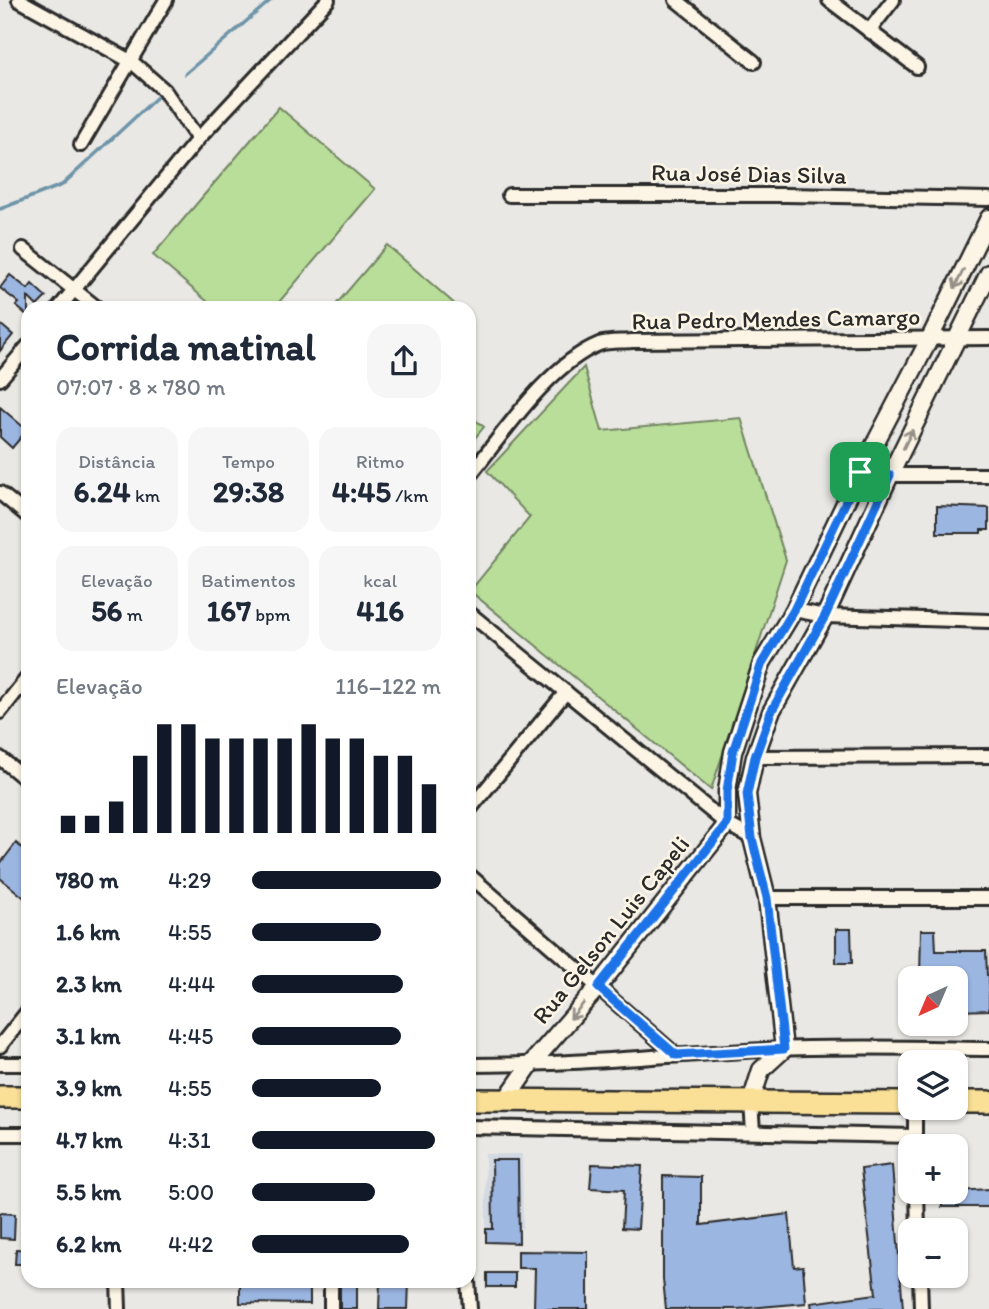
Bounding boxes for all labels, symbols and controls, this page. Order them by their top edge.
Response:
street label: Rua José Dias Silva [651,157,848,190]
one-way arrow [952,268,965,289]
street label: Rua Pedro Mendes Camargo [631,301,921,336]
text: Corrida matinal [56,324,316,370]
button: share [367,324,441,398]
text: 07:07 · 8 × 780 m [56,373,226,401]
one-way arrow [901,429,915,450]
pin [830,442,890,502]
text: Distância [78,450,155,473]
text: Tempo [222,450,275,473]
text: Ritmo [356,450,404,473]
icon: arrive [841,453,879,491]
text: 6.24 [74,473,131,510]
text: 29:38 [213,473,284,510]
text: 4:45 [332,473,391,510]
text: km [131,484,160,507]
text: /km [391,484,428,507]
text: Elevação [81,569,153,592]
text: Batimentos [201,569,296,592]
text: kcal [363,569,397,592]
text: 56 [91,592,123,629]
text: 167 [206,592,251,629]
text: 416 [356,592,404,629]
text: m [123,603,143,626]
text: bpm [251,603,291,626]
text: Elevação [56,672,143,700]
text: 116–122 m [335,672,441,700]
street label: Rua Gelson Luis Capeli [526,830,695,1029]
text: 780 m [56,866,119,894]
text: 4:29 [168,866,212,894]
text: 1.6 km [56,918,120,946]
text: 4:55 [168,918,212,946]
north arrow [898,966,968,1036]
map controls [898,966,968,1288]
text: 2.3 km [56,970,122,998]
text: 4:44 [168,970,215,998]
one-way arrow [570,1002,586,1020]
text: 3.1 km [56,1022,120,1050]
text: 4:45 [168,1022,213,1050]
button: layers [898,1050,968,1120]
text: 3.9 km [56,1074,122,1102]
text: 4:55 [168,1074,212,1102]
text: 4.7 km [56,1126,122,1154]
text: 4:31 [168,1126,211,1154]
button: + [898,1134,968,1204]
text: 5.5 km [56,1178,121,1206]
text: 5:00 [168,1178,214,1206]
button: − [898,1218,968,1288]
text: 6.2 km [56,1230,122,1258]
text: 4:42 [168,1230,213,1258]

